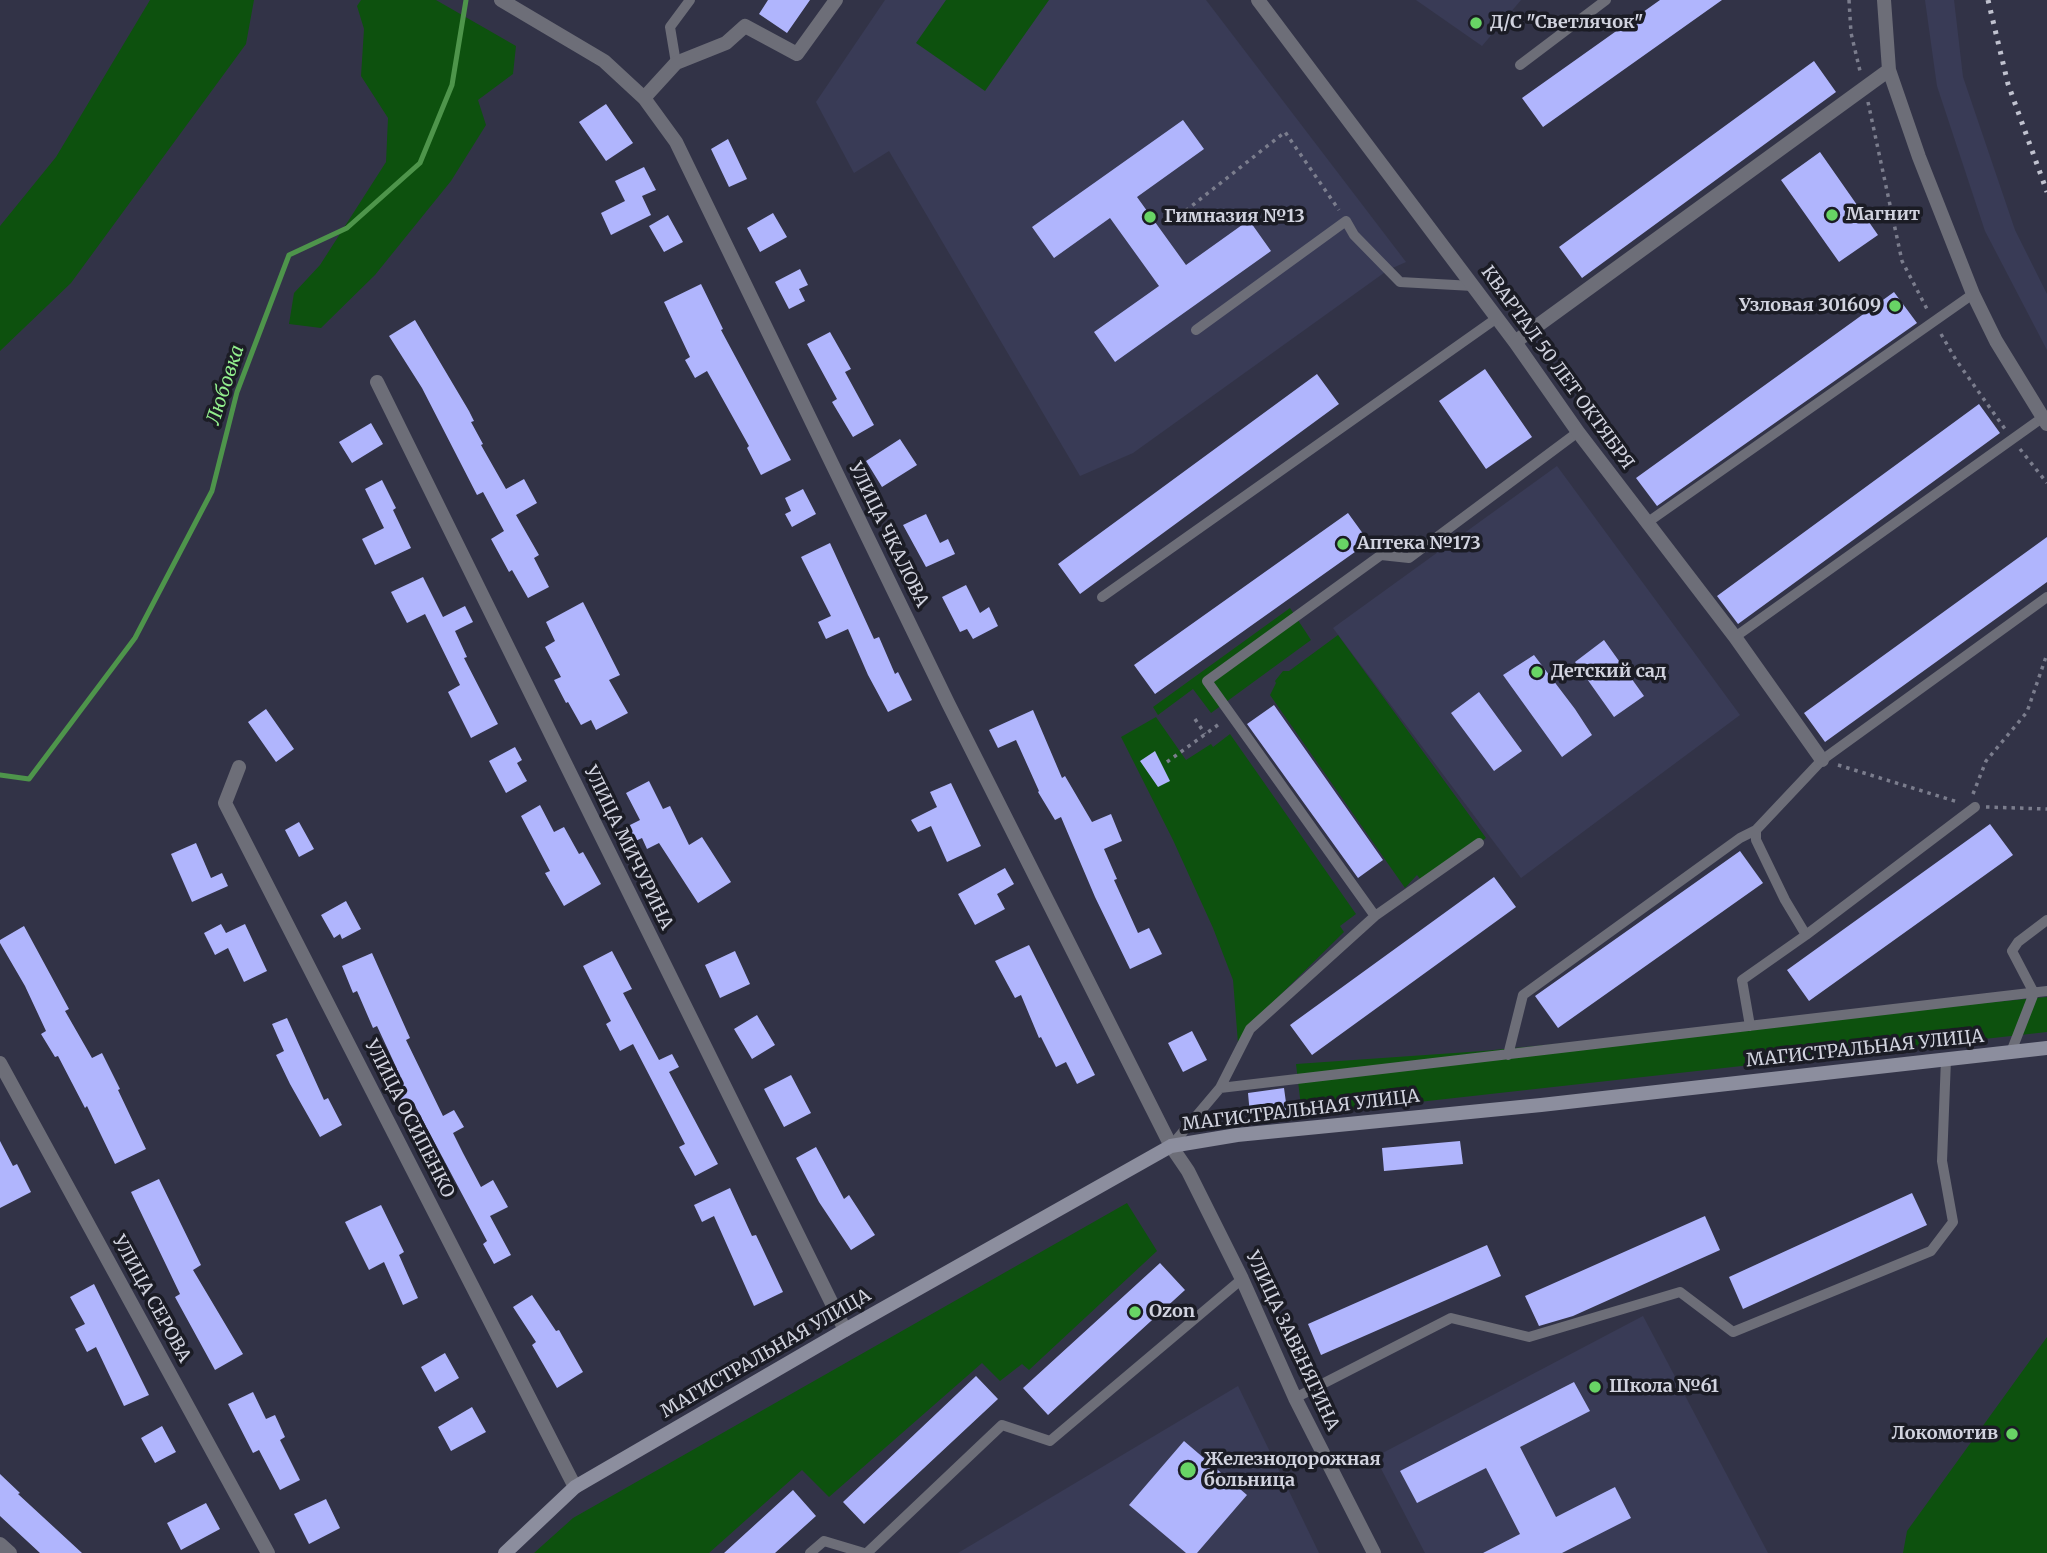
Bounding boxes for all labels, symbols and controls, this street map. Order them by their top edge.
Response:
place label: Д/С "Светлячок" [1490,12,1644,34]
marker: Д/С "Светлячок" [1468,15,1484,31]
place label: Магнит [1846,204,1920,226]
place label: Гимназия №13 [1164,206,1305,228]
marker: Магнит [1824,207,1840,223]
marker: Гимназия №13 [1142,209,1158,225]
street label: КВАРТАЛ 50 ЛЕТ ОКТЯБРЯ [1476,262,1638,474]
place label: Узловая 301609 [1739,295,1881,317]
marker: Узловая 301609 [1887,298,1903,314]
water label: Любовка [202,342,250,428]
street label: УЛИЦА ЧКАЛОВА [844,459,932,611]
place label: Аптека №173 [1357,533,1481,555]
marker: Аптека №173 [1335,536,1351,552]
place label: Детский сад [1551,661,1666,683]
marker: Детский сад [1529,664,1545,680]
street label: УЛИЦА МИЧУРИНА [579,763,677,933]
street label: МАГИСТРАЛЬНАЯ УЛИЦА [1745,1026,1985,1072]
street label: УЛИЦА ОСИПЕНКО [360,1036,458,1202]
street label: МАГИСТРАЛЬНАЯ УЛИЦА [1181,1086,1421,1136]
street label: УЛИЦА СЕРОВА [107,1232,195,1366]
street label: УЛИЦА ЗАВЕНЯГИНА [1241,1248,1343,1434]
street label: МАГИСТРАЛЬНАЯ УЛИЦА [657,1285,875,1423]
place label: Ozon [1149,1301,1195,1323]
marker: Ozon [1127,1304,1143,1320]
place label: Школа №61 [1609,1376,1719,1398]
marker: Школа №61 [1587,1379,1603,1395]
place label: Локомотив [1892,1423,1998,1445]
marker: Локомотив [2004,1426,2020,1442]
place label: Железнодорожная больница [1204,1449,1381,1492]
marker: Железнодорожная больница [1178,1460,1198,1480]

